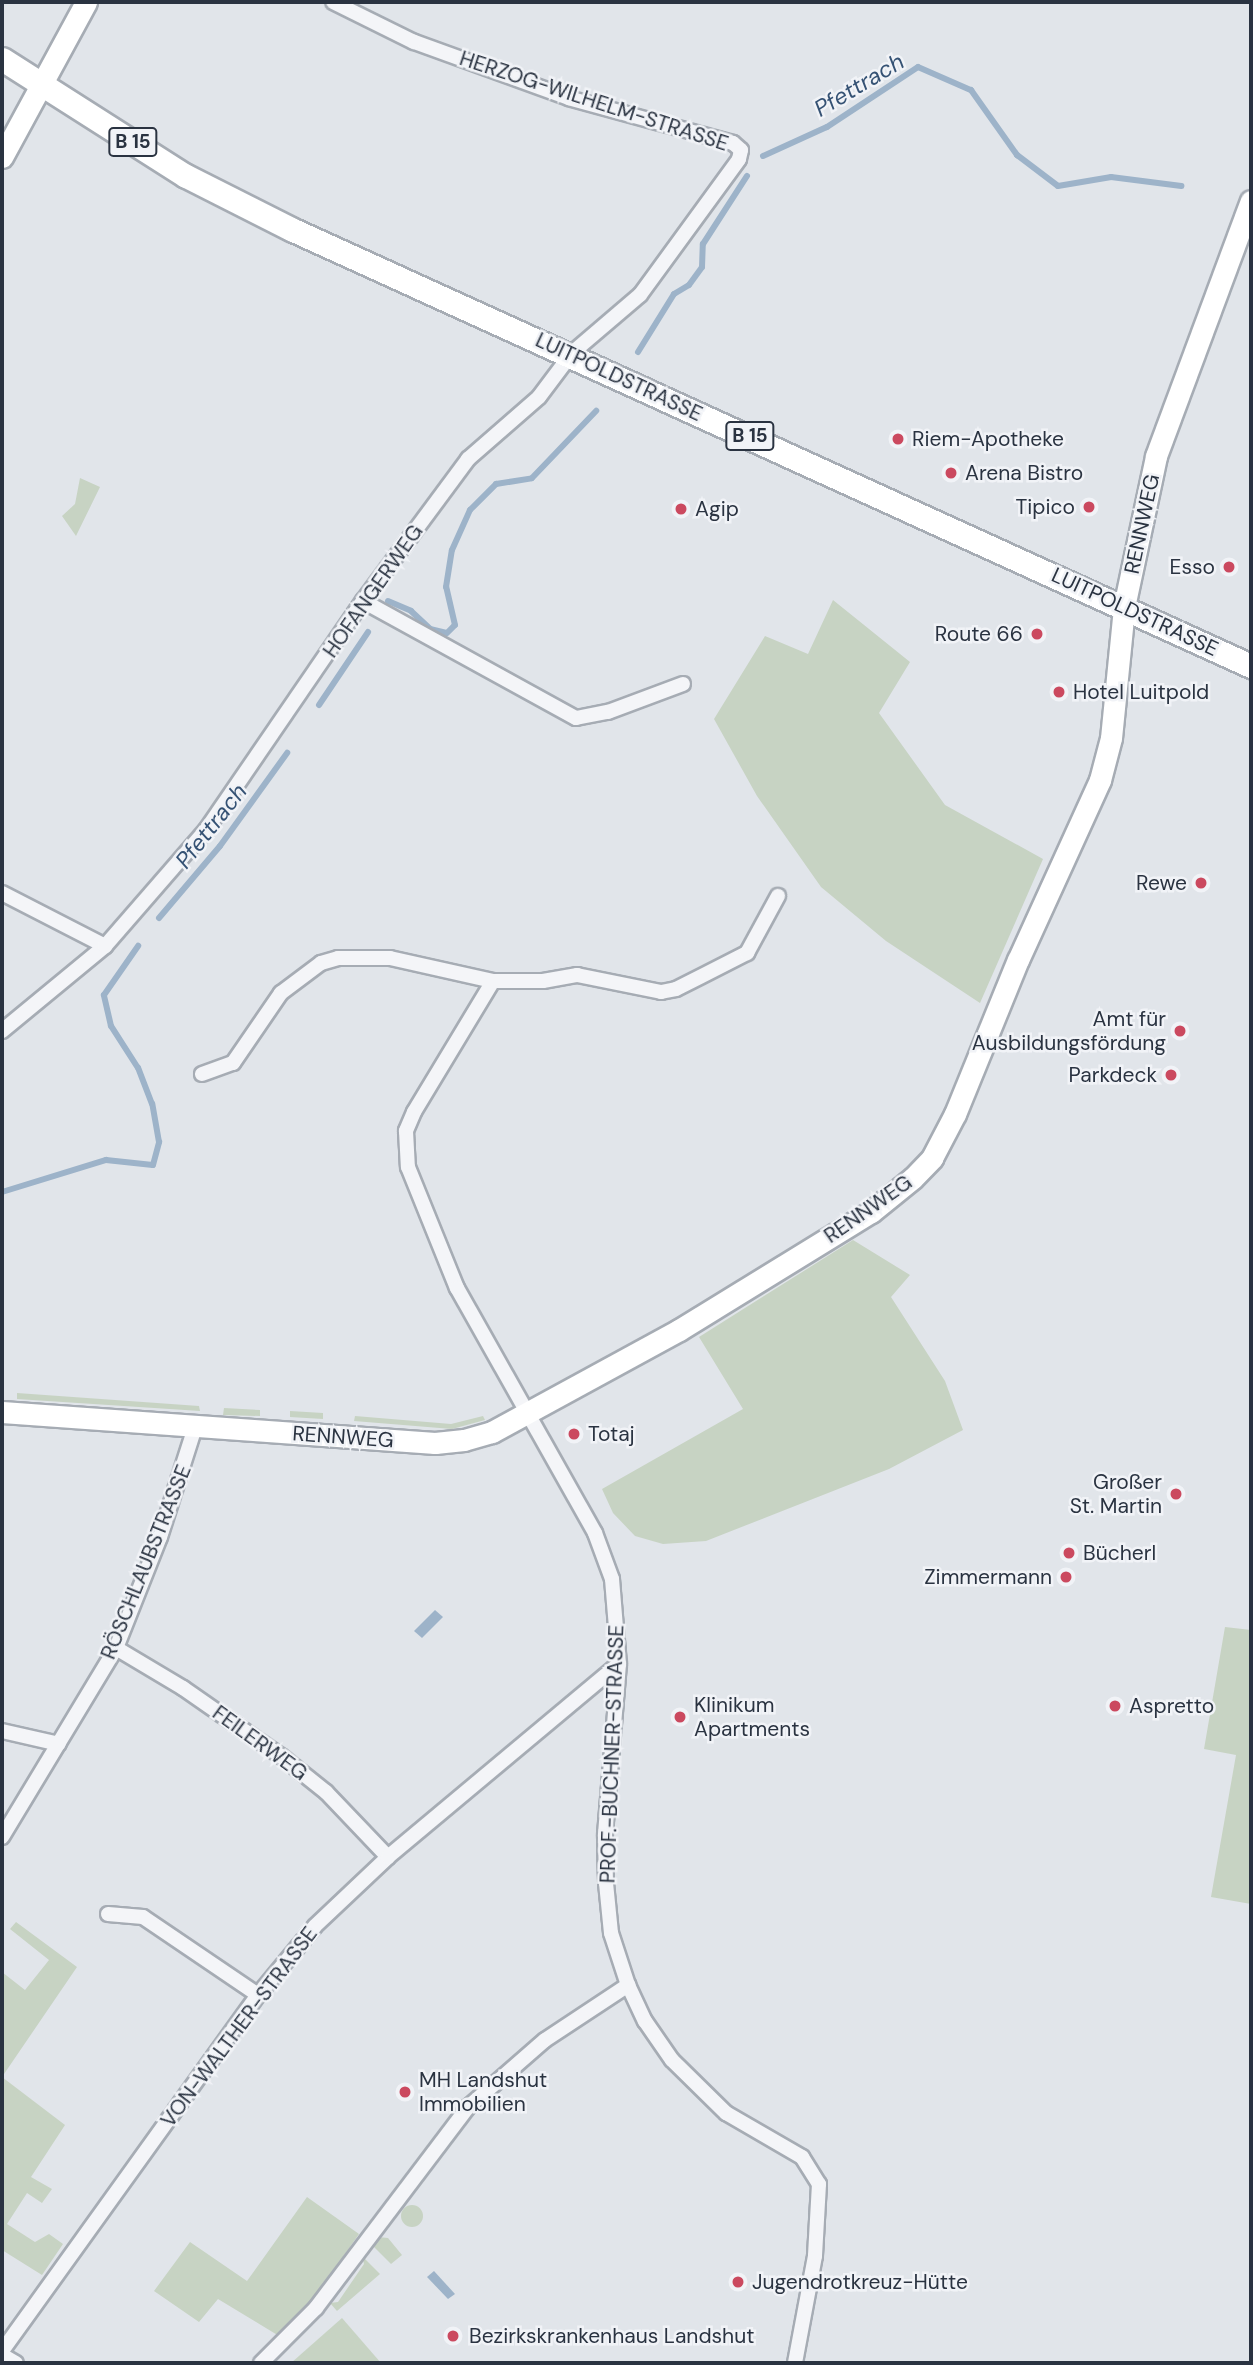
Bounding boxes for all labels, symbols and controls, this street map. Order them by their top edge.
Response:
street label: HERZOG-WILHELM-STRASSE [456,46,732,156]
water label: Pfettrach [809,47,909,123]
road number: B 15 [107,126,159,158]
street label: LUITPOLDSTRASSE [532,327,706,427]
road number: B 15 [724,420,776,452]
place label: Riem-Apotheke [912,426,1064,452]
marker: Riem-Apotheke [890,431,906,447]
place label: Arena Bistro [965,460,1083,486]
marker: Arena Bistro [943,465,959,481]
street label: RENNWEG [1119,472,1165,576]
place label: Tipico [1016,494,1075,520]
place label: Agip [695,496,739,522]
marker: Tipico [1081,499,1097,515]
marker: Agip [673,501,689,517]
street label: HOFANGERWEG [318,520,428,662]
place label: Esso [1170,554,1215,580]
marker: Esso [1221,559,1237,575]
street label: LUITPOLDSTRASSE [1048,562,1222,662]
place label: Route 66 [935,621,1023,647]
marker: Route 66 [1029,626,1045,642]
place label: Hotel Luitpold [1073,679,1209,705]
marker: Hotel Luitpold [1051,684,1067,700]
water label: Pfettrach [169,778,253,874]
place label: Rewe [1136,870,1187,896]
marker: Rewe [1193,875,1209,891]
place label: Amt für Ausbildungsfördung [972,1006,1166,1056]
marker: Amt für Ausbildungsfördung [1172,1023,1188,1039]
place label: Parkdeck [1069,1062,1157,1088]
marker: Parkdeck [1163,1067,1179,1083]
street label: RENNWEG [819,1170,917,1248]
street label: RENNWEG [292,1421,394,1453]
place label: Totaj [588,1421,635,1447]
marker: Totaj [566,1426,582,1442]
street label: RÖSCHLAUBSTRASSE [95,1461,197,1663]
place label: Großer St. Martin [1070,1469,1162,1519]
marker: Großer St. Martin [1168,1486,1184,1502]
place label: Bücherl [1083,1540,1156,1566]
marker: Bücherl [1061,1545,1077,1561]
place label: Zimmermann [924,1564,1052,1590]
marker: Zimmermann [1058,1569,1074,1585]
street label: PROF.-BUCHNER-STRASSE [595,1624,629,1884]
place label: Klinikum Apartments [694,1692,810,1742]
place label: Aspretto [1129,1693,1214,1719]
marker: Aspretto [1107,1698,1123,1714]
street label: FEILERWEG [208,1700,312,1786]
marker: Klinikum Apartments [672,1709,688,1725]
street label: VON-WALTHER-STRASSE [155,1922,323,2132]
place label: MH Landshut Immobilien [419,2067,547,2117]
marker: MH Landshut Immobilien [397,2084,413,2100]
place label: Jugendrotkreuz-Hütte [752,2269,968,2295]
marker: Jugendrotkreuz-Hütte [730,2274,746,2290]
place label: Bezirkskrankenhaus Landshut [469,2323,754,2349]
marker: Bezirkskrankenhaus Landshut [443,2326,463,2346]

